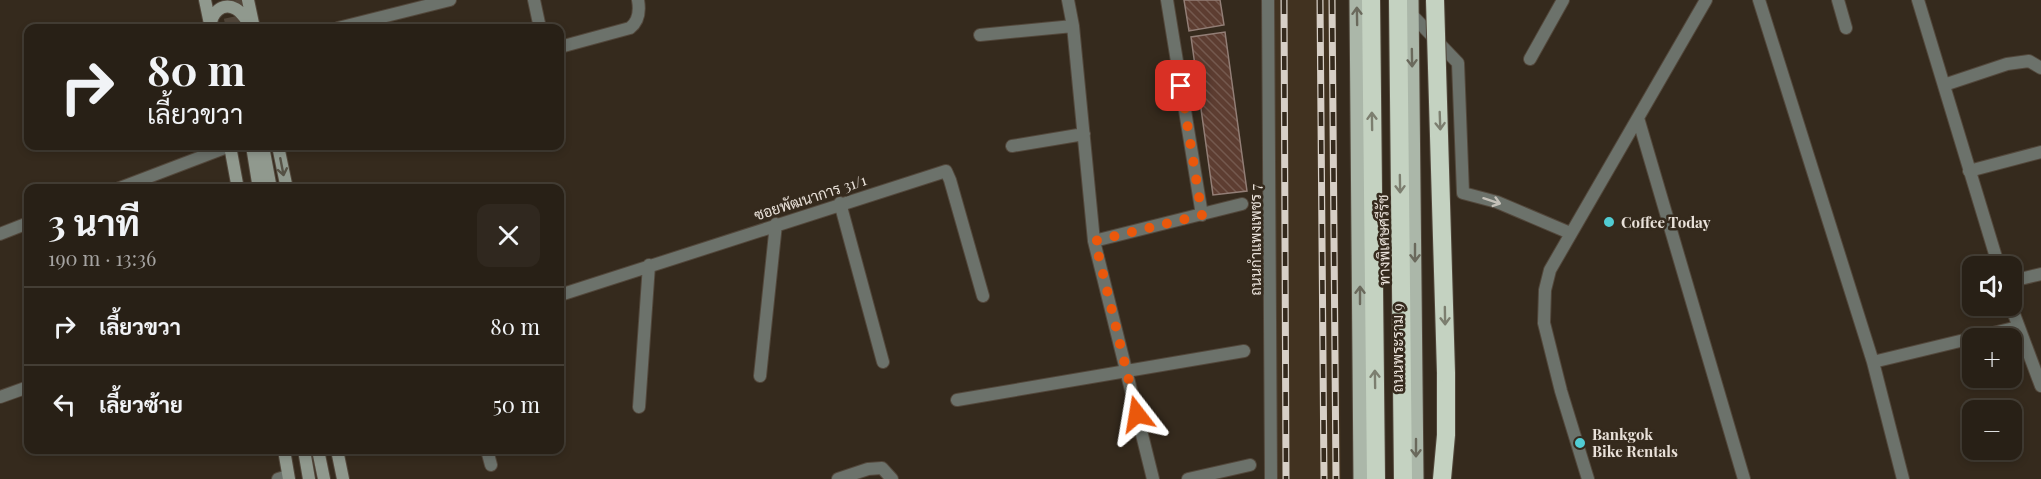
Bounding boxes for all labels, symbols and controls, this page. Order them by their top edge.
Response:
one-way arrow [1352,6,1363,26]
text: 80 m [147,41,245,97]
icon: right [48,48,126,126]
one-way arrow [1406,48,1418,68]
pin [1155,60,1206,111]
icon: arrive [1164,69,1197,102]
text: เลี้ยวขวา [147,95,243,131]
one-way arrow [1366,111,1378,131]
one-way arrow [1434,111,1446,131]
one-way arrow [277,157,288,177]
street label: ซอยพัฒนาการ 31/1 [751,169,869,225]
one-way arrow [1394,174,1406,194]
street label: ถนนกำแพงเพชร 7 [1245,184,1265,296]
street label: ทางพิเศษศรีรัช [1372,194,1394,286]
one-way arrow [1482,196,1501,207]
text: 3 นาที [48,197,140,245]
button: close [477,204,540,267]
place label: Coffee Today [1621,212,1711,232]
marker: Coffee Today [1602,215,1616,229]
one-way arrow [1409,243,1421,263]
text: 190 m · 13:36 [48,244,156,271]
map controls [1962,256,2022,460]
button: sound [1962,256,2022,316]
one-way arrow [1354,285,1365,305]
street label: ถนนพระราม 9 [1387,303,1407,393]
one-way arrow [1439,306,1451,326]
icon: right [48,310,81,343]
text: เลี้ยวขวา [99,311,181,341]
text: 80 m [490,311,540,341]
button: + [1962,328,2022,388]
one-way arrow [1369,369,1381,389]
position arrow [1105,382,1169,446]
icon: left [48,388,81,421]
text: เลี้ยวซ้าย [99,389,183,419]
text: 50 m [493,389,540,419]
button: − [1962,400,2022,460]
place label: Bankgok Bike Rentals [1592,424,1678,461]
marker: Bankgok Bike Rentals [1573,436,1587,450]
one-way arrow [1410,438,1422,458]

